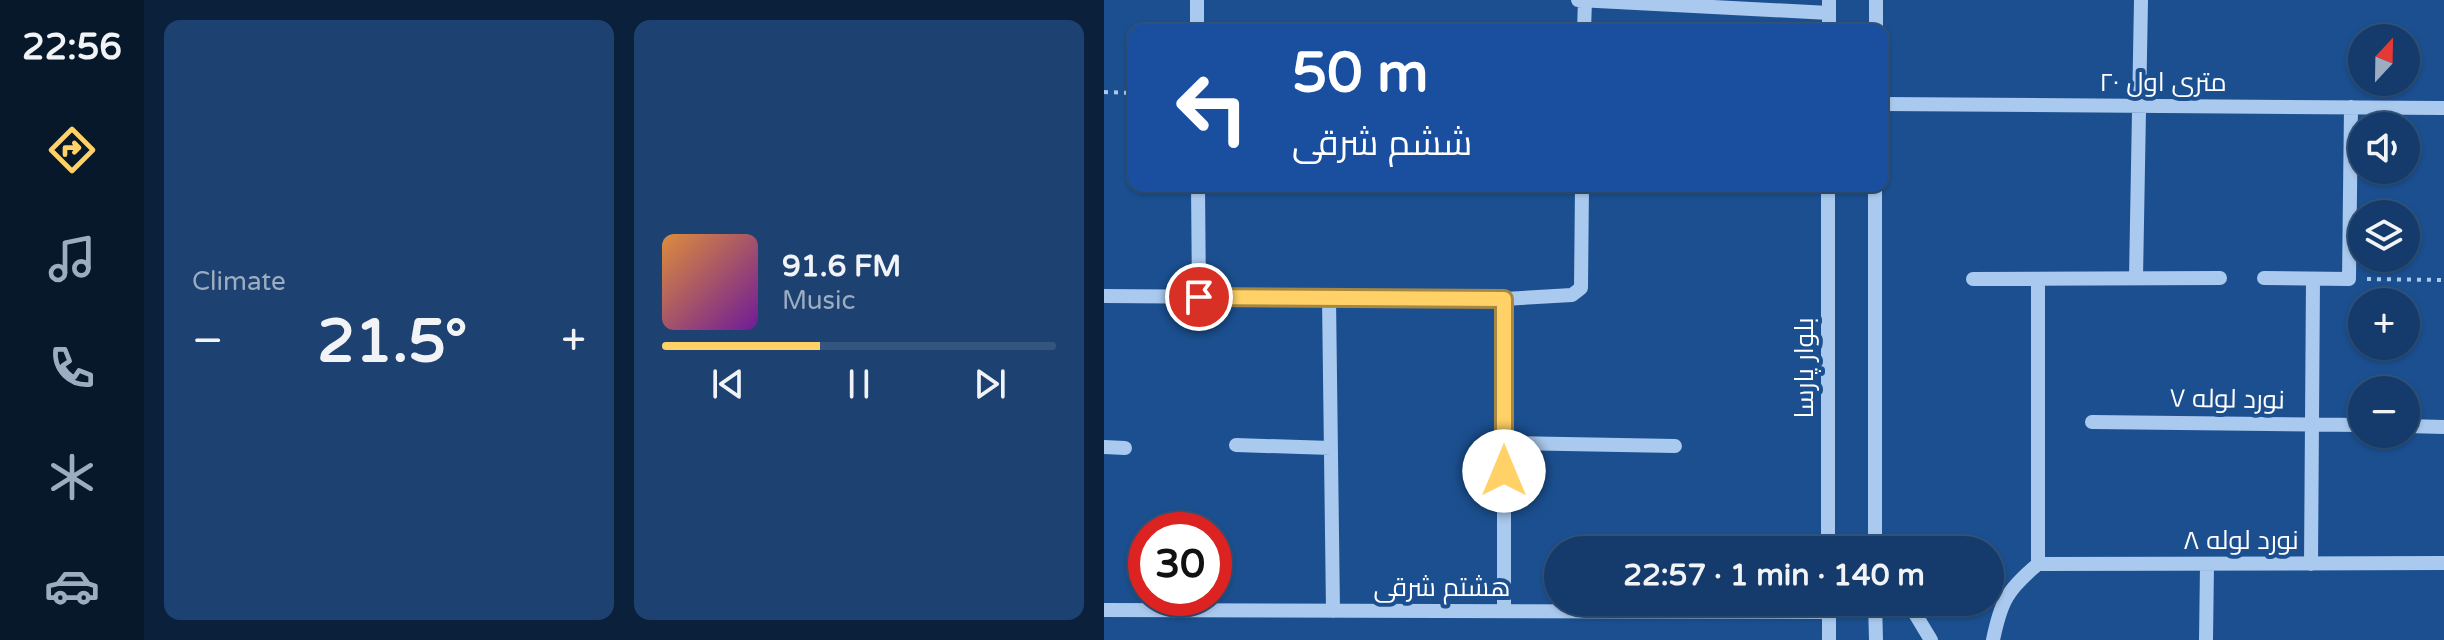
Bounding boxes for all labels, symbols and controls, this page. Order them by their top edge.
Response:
north arrow [2348,24,2420,96]
map controls [2348,24,2420,448]
text: 22:56 [22,26,122,69]
text: 50 m [1292,40,1428,107]
icon: left [1160,56,1264,160]
street label: ۲۰ متری اول [2099,67,2227,98]
button: sound [2348,112,2420,184]
icon: directions [44,122,100,178]
text: ششم شرقی [1292,122,1472,165]
button: layers [2348,200,2420,272]
icon: music [44,231,100,287]
text: 91.6 FM [782,248,901,285]
pin [1165,263,1233,331]
text: Climate [192,266,286,297]
icon: arrive [1177,275,1221,319]
text: Music [782,285,855,316]
button: + [2348,288,2420,360]
text: 21.5° [317,306,467,378]
text: − [192,315,223,368]
text: + [561,315,586,368]
street label: بلوار پارسا [1789,317,1821,419]
icon: phone [44,340,100,396]
icon: previous [706,362,750,406]
icon: pause [837,362,881,406]
icon: next [968,362,1012,406]
button: − [2348,376,2420,448]
street label: ۷ نورد لوله [2169,382,2285,416]
position arrow [1462,429,1546,513]
icon: climate [44,449,100,505]
speed limit sign: 30 [1128,512,1232,616]
street label: ۸ نورد لوله [2183,525,2299,556]
text: 22:57 · 1 min · 140 m [1623,557,1925,594]
icon: car [44,558,100,614]
street label: هشتم شرقی [1373,572,1511,605]

